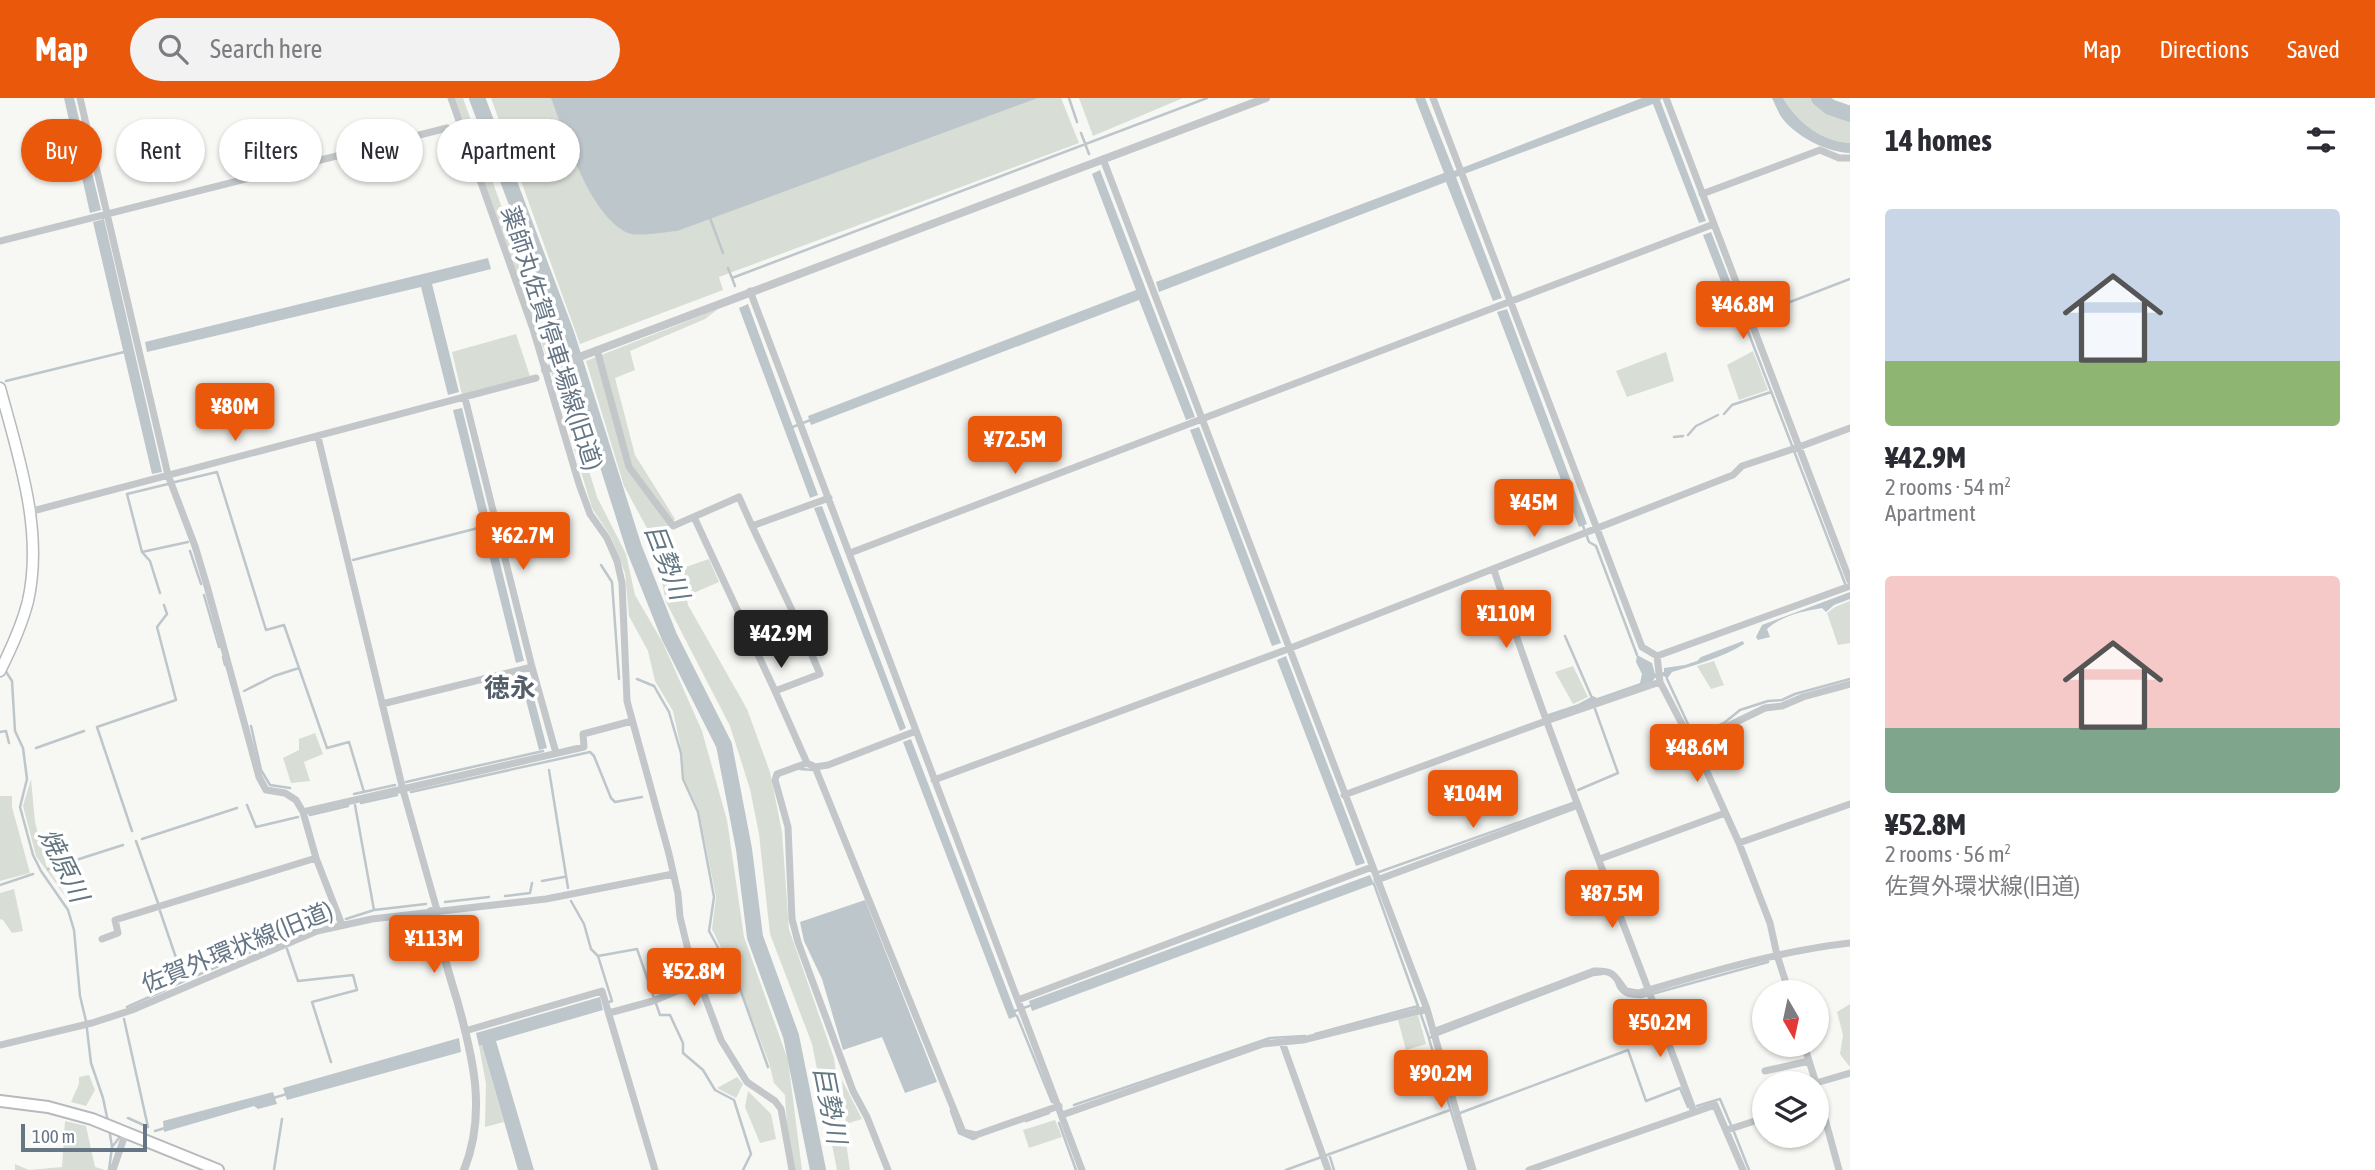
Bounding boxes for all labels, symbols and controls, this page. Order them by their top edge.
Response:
search box [130,18,620,81]
text: Map [35,30,88,68]
icon: search [154,30,192,68]
text: Search here [210,34,322,64]
text: Map [2083,36,2121,63]
text: Directions [2159,36,2249,63]
text: Saved [2287,36,2340,63]
chip: Buy [21,119,102,182]
chip: Rent [116,119,205,182]
chip: Filters [219,119,322,182]
chip: New [336,119,423,182]
chip: Apartment [437,119,580,182]
icon: filters [2302,121,2340,159]
text: 14 homes [1885,123,1992,157]
street label: 薬師丸佐賀停車場線(旧道) [497,203,607,473]
icon: home [2050,255,2176,381]
pin: ¥46.8M [1686,282,1800,341]
text: ¥46.8M [1712,291,1774,317]
pin: ¥80M [194,384,276,443]
text: ¥80M [211,393,259,419]
pin: ¥72.5M [958,416,1072,476]
text: ¥72.5M [984,426,1046,452]
text: ¥42.9M [1885,440,1966,474]
text: 2 rooms · 54 m² [1885,474,2011,500]
pin: ¥45M [1493,480,1575,539]
text: ¥45M [1510,489,1558,515]
text: Apartment [1885,500,1976,526]
pin: ¥62.7M [466,512,580,572]
water label: 巨勢川 [639,520,696,607]
text: ¥62.7M [492,522,554,548]
pin: ¥110M [1457,590,1555,650]
text: ¥110M [1477,600,1535,626]
pin: ¥42.9M [724,610,838,670]
text: ¥42.9M [750,620,812,646]
icon: home [2050,622,2176,748]
district label: 徳永 [484,673,536,703]
pin: ¥48.6M [1640,724,1754,784]
text: ¥48.6M [1666,734,1728,760]
pin: ¥104M [1424,770,1522,830]
text: ¥104M [1444,780,1502,806]
text: ¥52.8M [1885,807,1966,841]
water label: 焼原川 [33,823,96,909]
text: 2 rooms · 56 m² [1885,841,2011,867]
pin: ¥87.5M [1555,870,1669,930]
text: 佐賀外環状線(旧道) [1885,873,2080,899]
text: ¥87.5M [1581,880,1643,906]
street label: 佐賀外環状線(旧道) [138,896,336,998]
pin: ¥113M [385,916,483,975]
text: ¥113M [405,925,463,951]
pin: ¥52.8M [637,948,751,1008]
text: ¥52.8M [663,958,725,984]
north arrow [1752,980,1829,1057]
map controls [1752,980,1829,1148]
pin: ¥50.2M [1603,1000,1717,1059]
text: ¥50.2M [1629,1009,1691,1035]
pin: ¥90.2M [1384,1051,1498,1110]
text: ¥90.2M [1410,1060,1472,1086]
water label: 巨勢川 [808,1064,853,1149]
button: layers [1752,1071,1829,1148]
scale bar [21,1121,147,1153]
text: 100 m [32,1125,75,1147]

